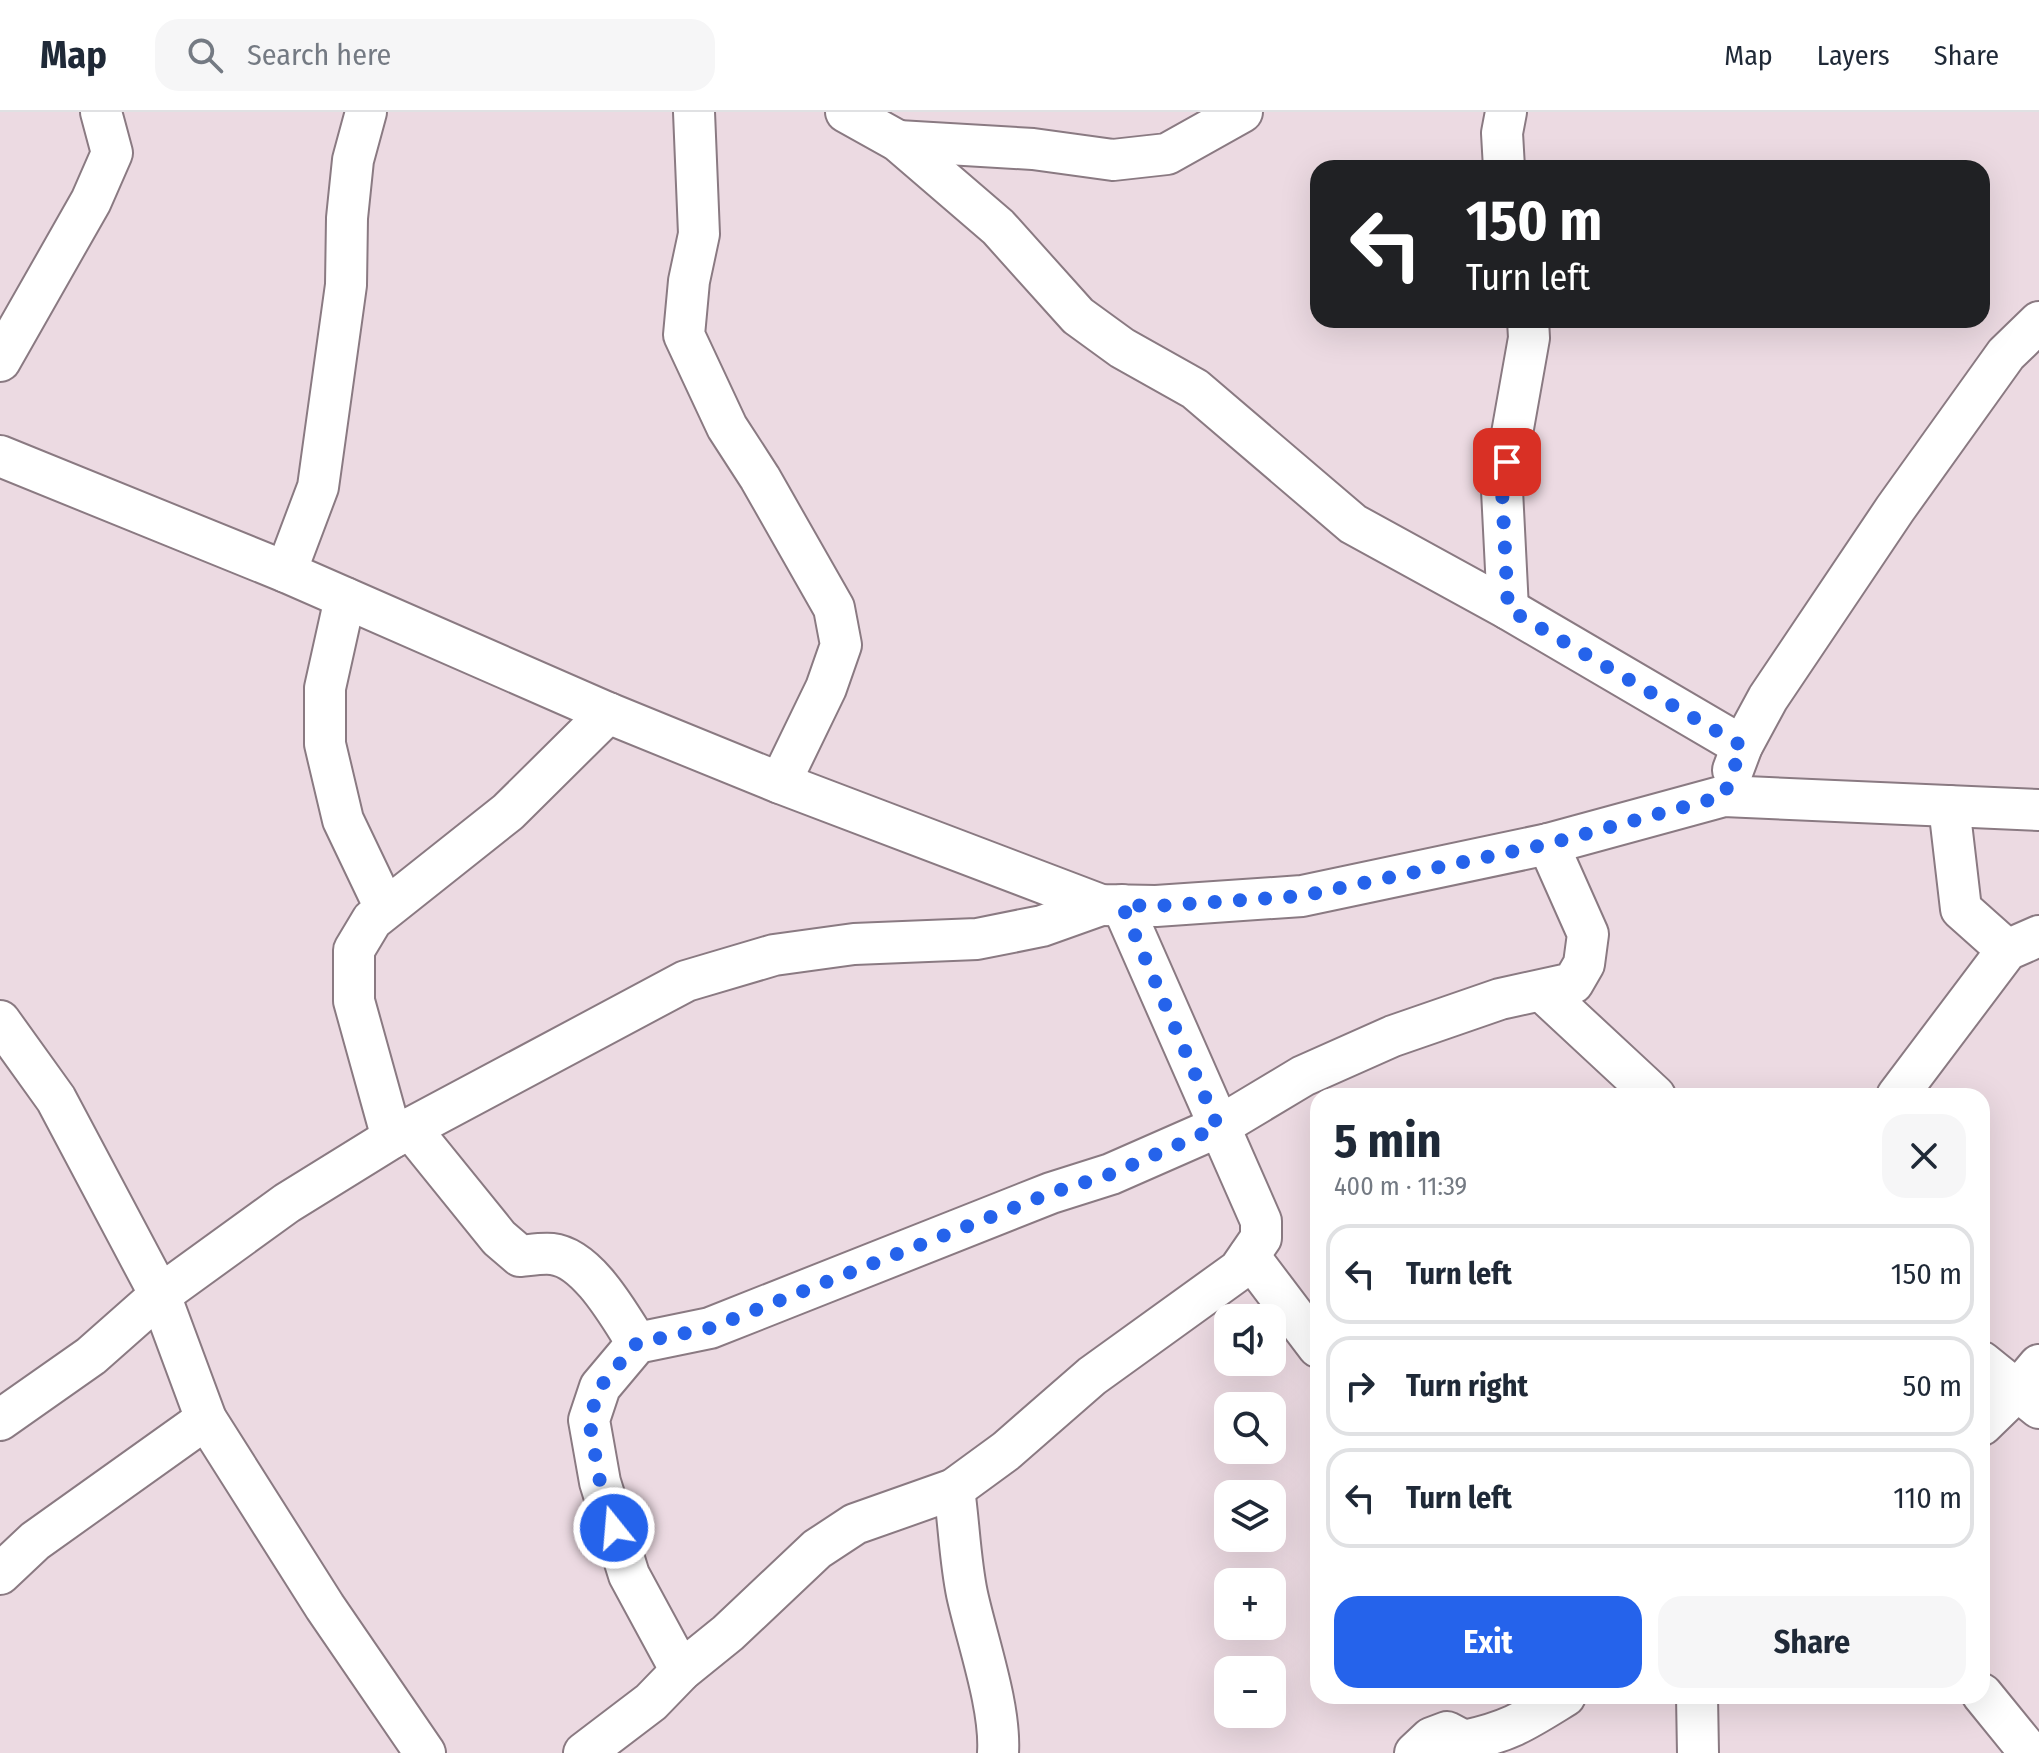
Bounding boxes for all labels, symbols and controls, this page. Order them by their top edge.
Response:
search box [155,19,715,91]
text: Map [40,32,107,78]
icon: search [183,33,227,77]
text: Search here [247,37,391,73]
text: Map [1724,39,1773,72]
text: Layers [1817,39,1890,72]
text: Share [1934,39,1999,72]
text: 150 m [1466,188,1602,255]
icon: left [1334,192,1438,296]
text: Turn left [1466,256,1590,300]
pin [1473,428,1541,496]
icon: arrive [1485,440,1529,484]
text: 5 min [1334,1112,1442,1170]
button: close [1882,1114,1966,1198]
text: 400 m · 11:39 [1334,1171,1467,1202]
icon: left [1338,1252,1382,1296]
text: Turn left [1406,1256,1512,1292]
text: 150 m [1891,1256,1962,1292]
map controls [1214,1304,1286,1728]
button: sound [1214,1304,1286,1376]
icon: right [1338,1364,1382,1408]
text: Turn right [1406,1368,1528,1404]
text: 50 m [1902,1368,1962,1404]
button: search [1214,1392,1286,1464]
icon: left [1338,1476,1382,1520]
button: layers [1214,1480,1286,1552]
text: Turn left [1406,1480,1512,1516]
text: 110 m [1893,1480,1962,1516]
position arrow [572,1486,656,1570]
button: + [1214,1568,1286,1640]
button: Exit [1334,1596,1642,1688]
button: Share [1658,1596,1966,1688]
button: − [1214,1656,1286,1728]

